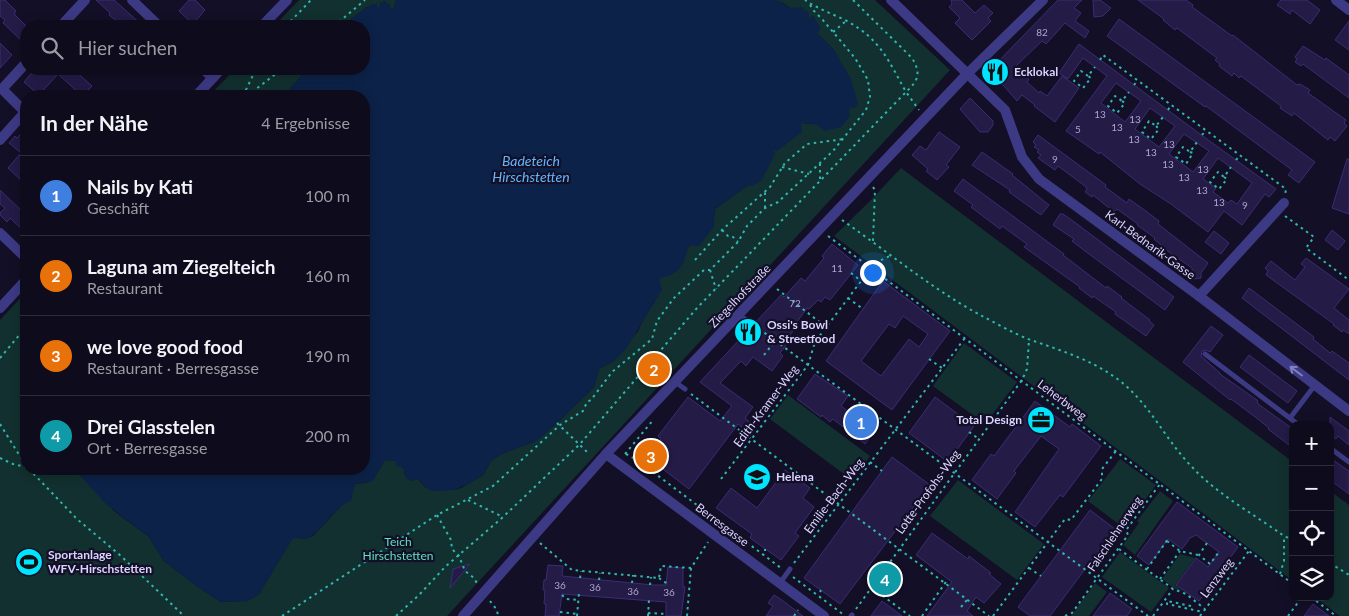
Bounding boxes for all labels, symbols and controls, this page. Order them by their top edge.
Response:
search box [20,20,370,75]
house number: 82 [1036,26,1048,38]
icon: search [38,34,66,62]
text: Hier suchen [78,36,177,59]
restaurant icon: Ecklokal [980,57,1010,87]
place label: Ecklokal [1014,64,1058,79]
house number: 13 [1094,108,1106,120]
text: In der Nähe [40,110,148,135]
text: 4 Ergebnisse [261,113,350,132]
house number: 13 [1129,113,1141,125]
house number: 13 [1111,121,1123,133]
house number: 5 [1075,123,1081,135]
house number: 13 [1128,133,1140,145]
house number: 13 [1163,138,1175,150]
house number: 13 [1145,146,1157,158]
water label: Badeteich Hirschstetten [492,152,570,185]
house number: 9 [1052,153,1058,165]
house number: 13 [1162,158,1174,170]
house number: 13 [1197,163,1209,175]
house number: 13 [1178,171,1190,183]
text: Nails by Kati [87,175,193,198]
house number: 13 [1196,184,1208,196]
text: 1 [51,186,61,205]
text: 100 m [305,186,350,205]
house number: 13 [1213,196,1225,208]
text: Geschäft [87,198,149,217]
house number: 9 [1242,199,1248,211]
street label: Karl-Bednarik-Gasse [1102,207,1198,282]
text: Laguna am Ziegelteich [87,255,275,278]
your location [860,260,886,286]
street label: Ziegelhofstraße [706,261,774,330]
house number: 11 [831,262,843,274]
text: 2 [51,266,61,285]
text: 160 m [305,266,350,285]
text: Restaurant [87,278,163,297]
house number: 72 [789,297,801,309]
restaurant icon: Ossi's Bowl & Streetfood [733,317,763,347]
place label: Ossi's Bowl & Streetfood [767,317,836,346]
text: we love good food [87,335,243,358]
text: 3 [51,346,61,365]
text: 190 m [305,346,350,365]
pin: 2 [638,350,670,388]
text: Restaurant · Berresgasse [87,358,259,377]
street label: Edith-Kramer-Weg [730,362,801,450]
one-way arrow [1290,365,1303,376]
street label: Leherbweg [1035,376,1090,423]
pin: 1 [845,403,877,441]
office icon: Total Design [1026,405,1056,435]
place label: Total Design [956,412,1022,427]
text: Drei Glasstelen [87,415,215,438]
map controls [1289,421,1334,601]
button: + [1289,421,1334,466]
text: 4 [51,426,61,445]
text: 200 m [305,426,350,445]
pin: 3 [635,437,667,475]
text: Ort · Berresgasse [87,438,207,457]
street label: Lotte-Profohs-Weg [892,447,963,537]
street label: Emilie-Bach-Weg [800,455,867,536]
school or university icon: Helena [742,462,772,492]
button: − [1289,466,1334,511]
place label: Helena [776,469,814,484]
street label: Falschlehnerweg [1084,493,1145,574]
street label: Berresgasse [693,500,752,550]
button: locate [1289,511,1334,556]
park label: Teich Hirschstetten [363,534,433,563]
sports icon: Sportanlage WFV-Hirschstetten [14,547,44,577]
place label: Sportanlage WFV-Hirschstetten [48,547,152,576]
street label: Lenzweg [1197,555,1236,601]
button: layers [1289,556,1334,601]
pin: 4 [869,560,901,598]
house number: 36 [554,579,566,591]
house number: 36 [589,581,601,593]
house number: 36 [627,585,639,597]
house number: 36 [663,586,675,598]

